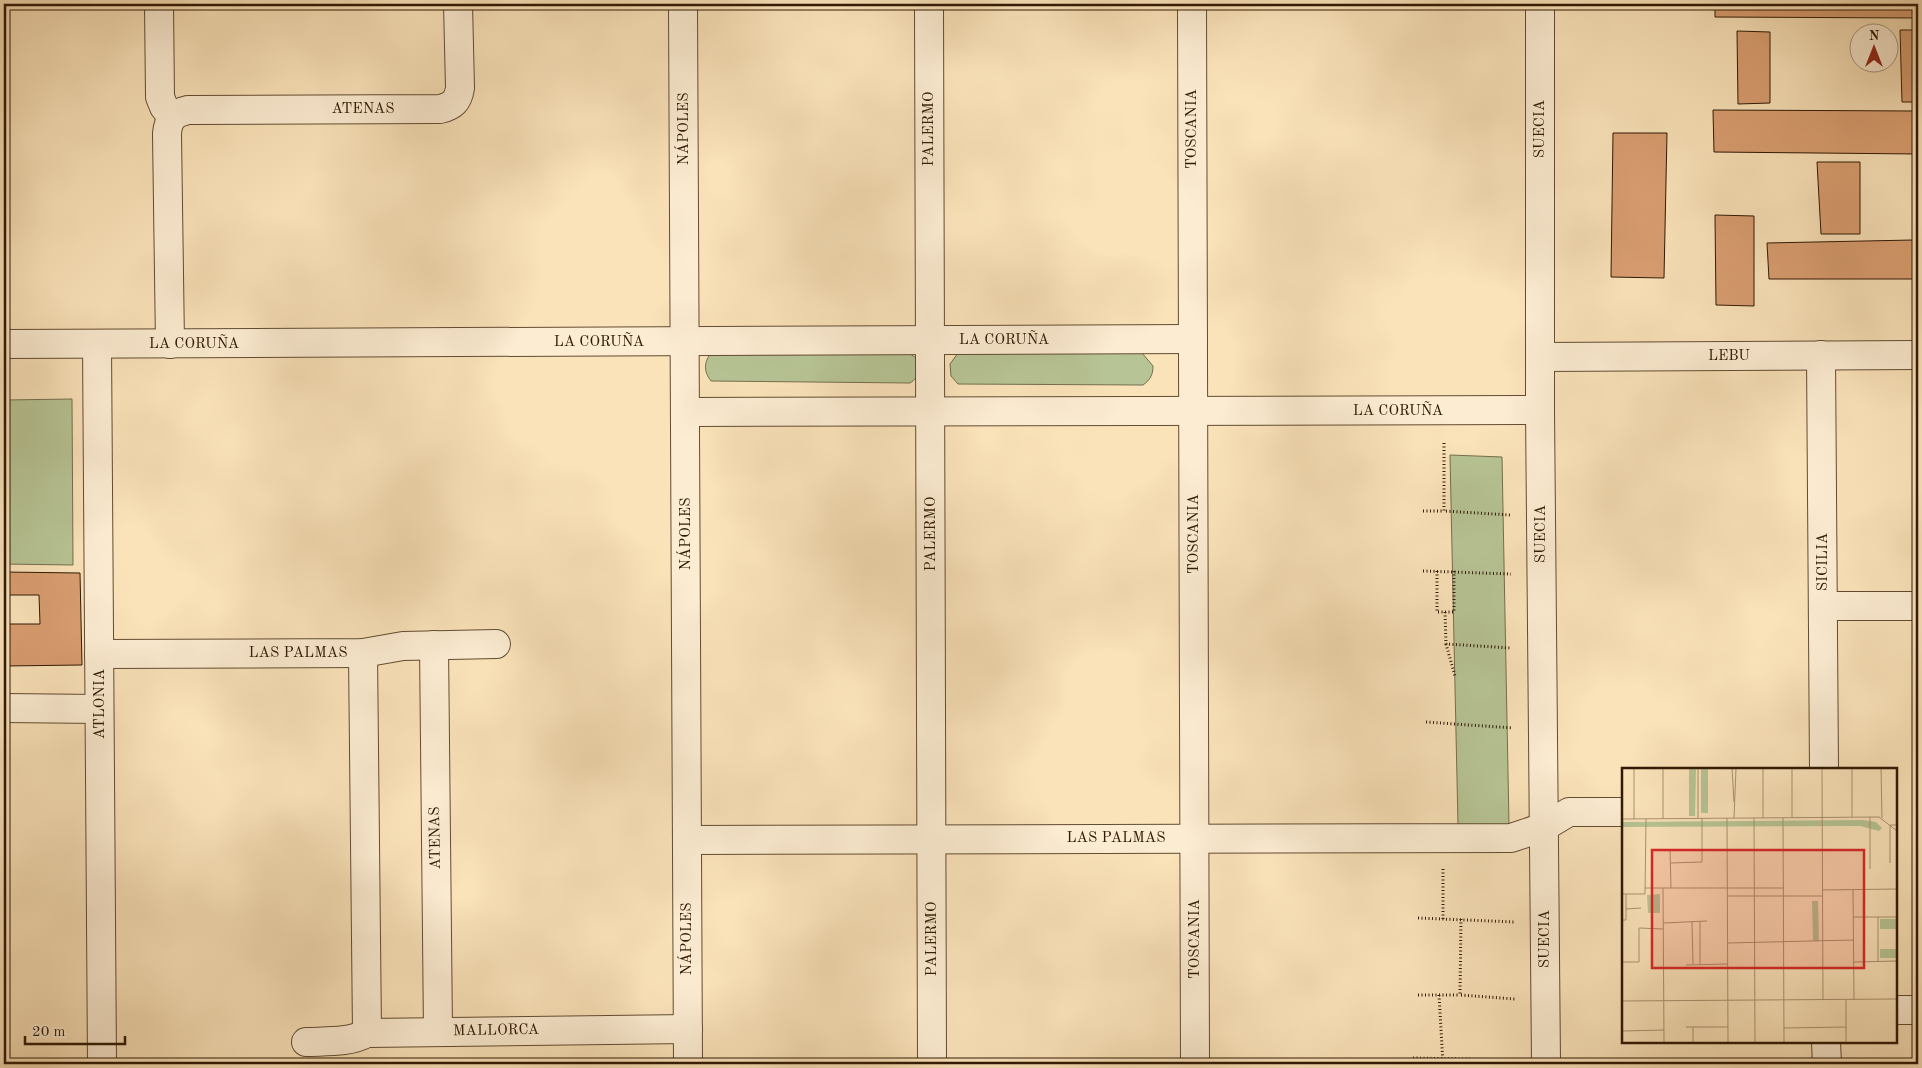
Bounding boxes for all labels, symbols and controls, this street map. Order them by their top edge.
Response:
north arrow [1850,22,1900,72]
text: N [1869,29,1880,43]
street label: TOSCANIA [1185,88,1200,169]
street label: PALERMO [922,92,937,166]
street label: NÁPOLES [674,93,692,165]
street label: SUECIA [1533,99,1548,158]
street label: ATENAS [331,102,395,117]
street label: LA CORUÑA [959,330,1050,348]
street label: LA CORUÑA [554,332,645,350]
street label: LA CORUÑA [149,334,240,352]
street label: LEBU [1708,349,1750,364]
street label: LA CORUÑA [1353,401,1444,419]
street label: TOSCANIA [1187,493,1202,574]
street label: PALERMO [924,497,939,571]
street label: NÁPOLES [676,498,694,570]
street label: SUECIA [1534,504,1549,563]
street label: SICILIA [1816,532,1831,591]
street label: LAS PALMAS [249,646,347,661]
street label: ATLONIA [93,668,108,739]
inset map [1622,768,1897,1043]
street label: ATENAS [428,806,444,870]
street label: LAS PALMAS [1067,831,1165,846]
street label: TOSCANIA [1188,898,1203,979]
street label: PALERMO [925,902,940,976]
street label: NÁPOLES [677,903,695,975]
street label: SUECIA [1538,909,1553,968]
scale bar [25,1013,125,1045]
street label: MALLORCA [453,1023,540,1039]
text: 20 m [32,1025,66,1040]

